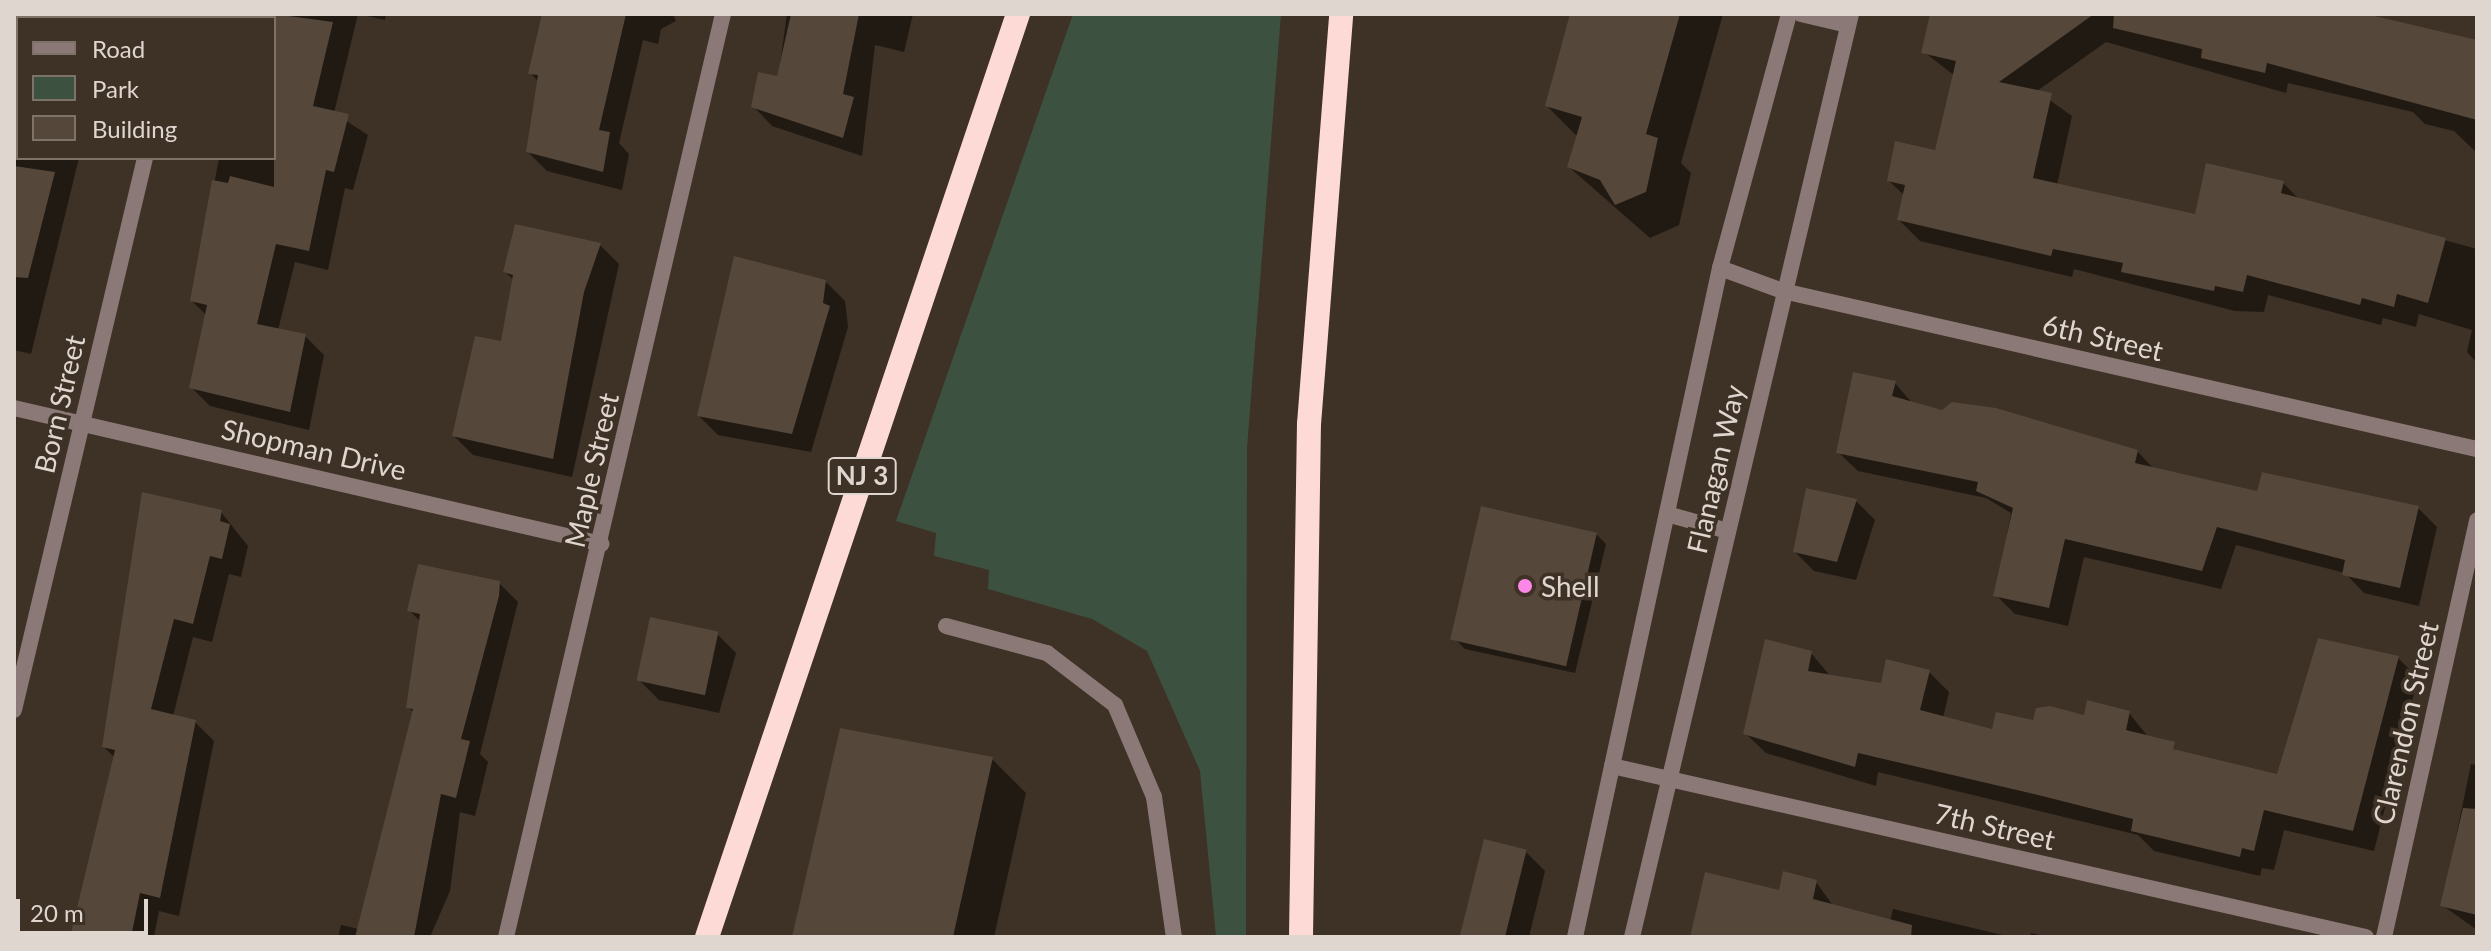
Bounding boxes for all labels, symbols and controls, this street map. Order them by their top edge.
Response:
legend [16,16,276,160]
text: Road [92,34,145,63]
text: Park [92,74,139,103]
text: Building [92,114,177,143]
street label: 6th Street [2039,307,2167,367]
street label: Born Street [27,332,91,476]
street label: Flanagan Way [1679,381,1751,557]
street label: Maple Street [557,390,625,550]
street label: Shopman Drive [218,411,410,487]
road number: NJ 3 [826,454,898,498]
place label: Shell [1541,569,1600,603]
marker: Shell [1516,577,1534,595]
street label: Clarendon Street [2365,618,2445,828]
street label: 7th Street [1931,796,2059,856]
scale bar [20,883,152,933]
text: 20 m [30,898,84,927]

